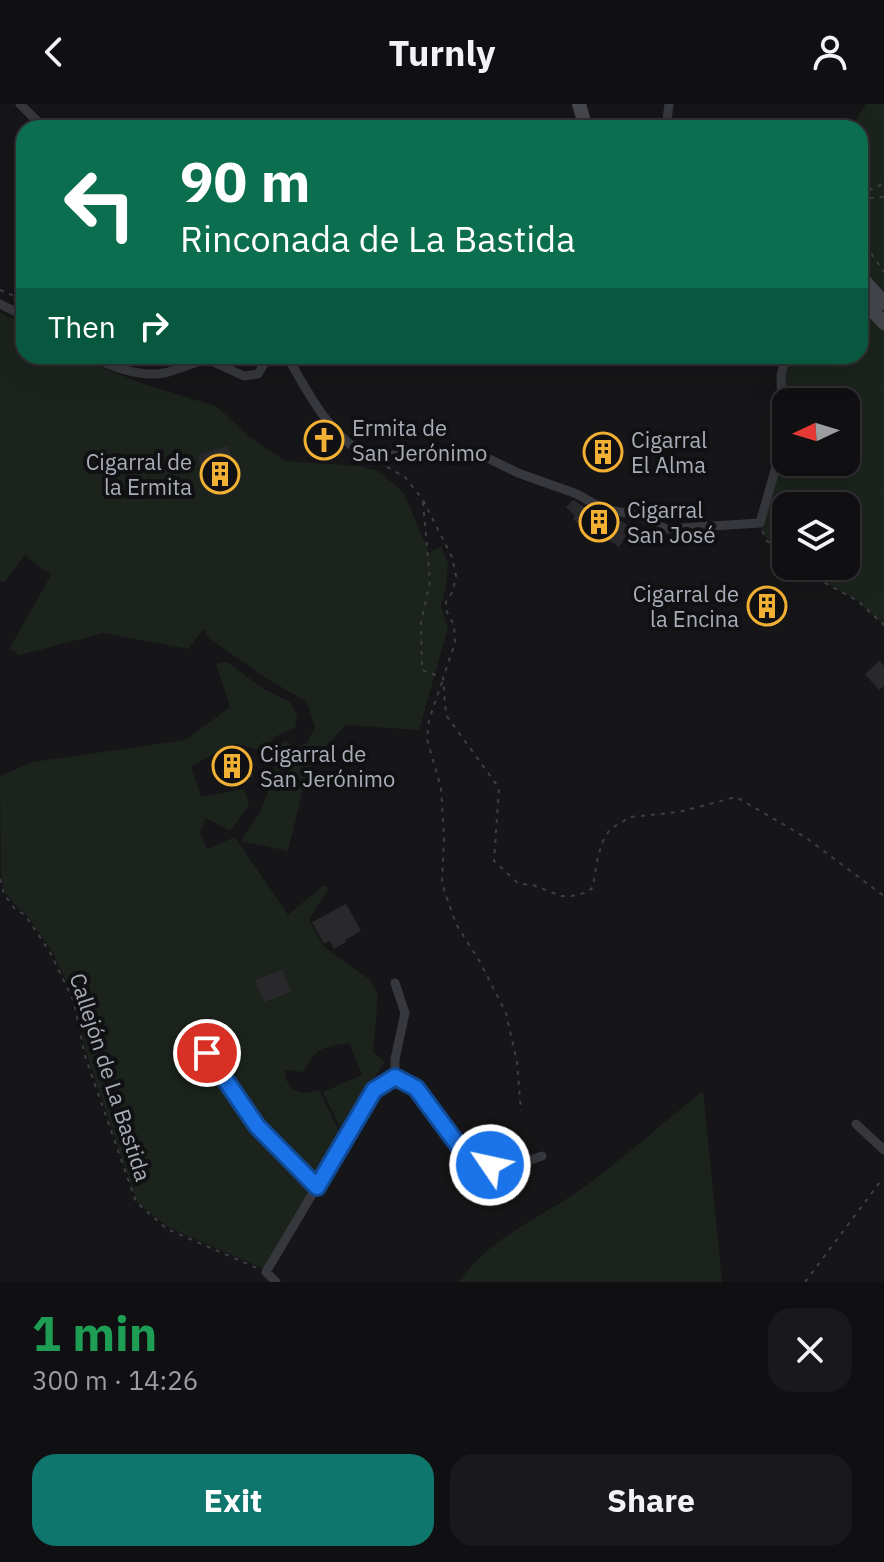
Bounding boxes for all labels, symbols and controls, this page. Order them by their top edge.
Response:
text: Turnly [389,29,495,76]
icon: back [32,30,76,74]
icon: person [808,30,852,74]
text: 90 m [180,145,310,217]
icon: left [48,152,152,256]
text: Rinconada de La Bastida [180,215,575,262]
icon: right [132,304,176,348]
text: Then [48,307,116,346]
north arrow [772,388,860,476]
map controls [772,388,860,580]
place label: Ermita de San Jerónimo [352,413,487,467]
church icon: Ermita de San Jerónimo [303,419,345,461]
place label: Cigarral El Alma [631,425,707,479]
building icon: Cigarral El Alma [582,431,624,473]
place label: Cigarral de la Ermita [86,447,192,501]
building icon: Cigarral de la Ermita [199,453,241,495]
button: layers [772,492,860,580]
place label: Cigarral San José [627,495,716,549]
building icon: Cigarral San José [578,501,620,543]
place label: Cigarral de la Encina [633,579,739,633]
building icon: Cigarral de la Encina [746,585,788,627]
place label: Cigarral de San Jerónimo [260,739,395,793]
building icon: Cigarral de San Jerónimo [211,745,253,787]
street label: Callejón de La Bastida [64,969,158,1185]
pin [173,1019,241,1087]
icon: arrive [185,1031,229,1075]
position arrow [448,1123,532,1207]
text: 1 min [32,1302,157,1364]
button: close [768,1308,852,1392]
text: 300 m · 14:26 [32,1363,198,1397]
button: Exit [32,1454,434,1546]
button: Share [450,1454,852,1546]

